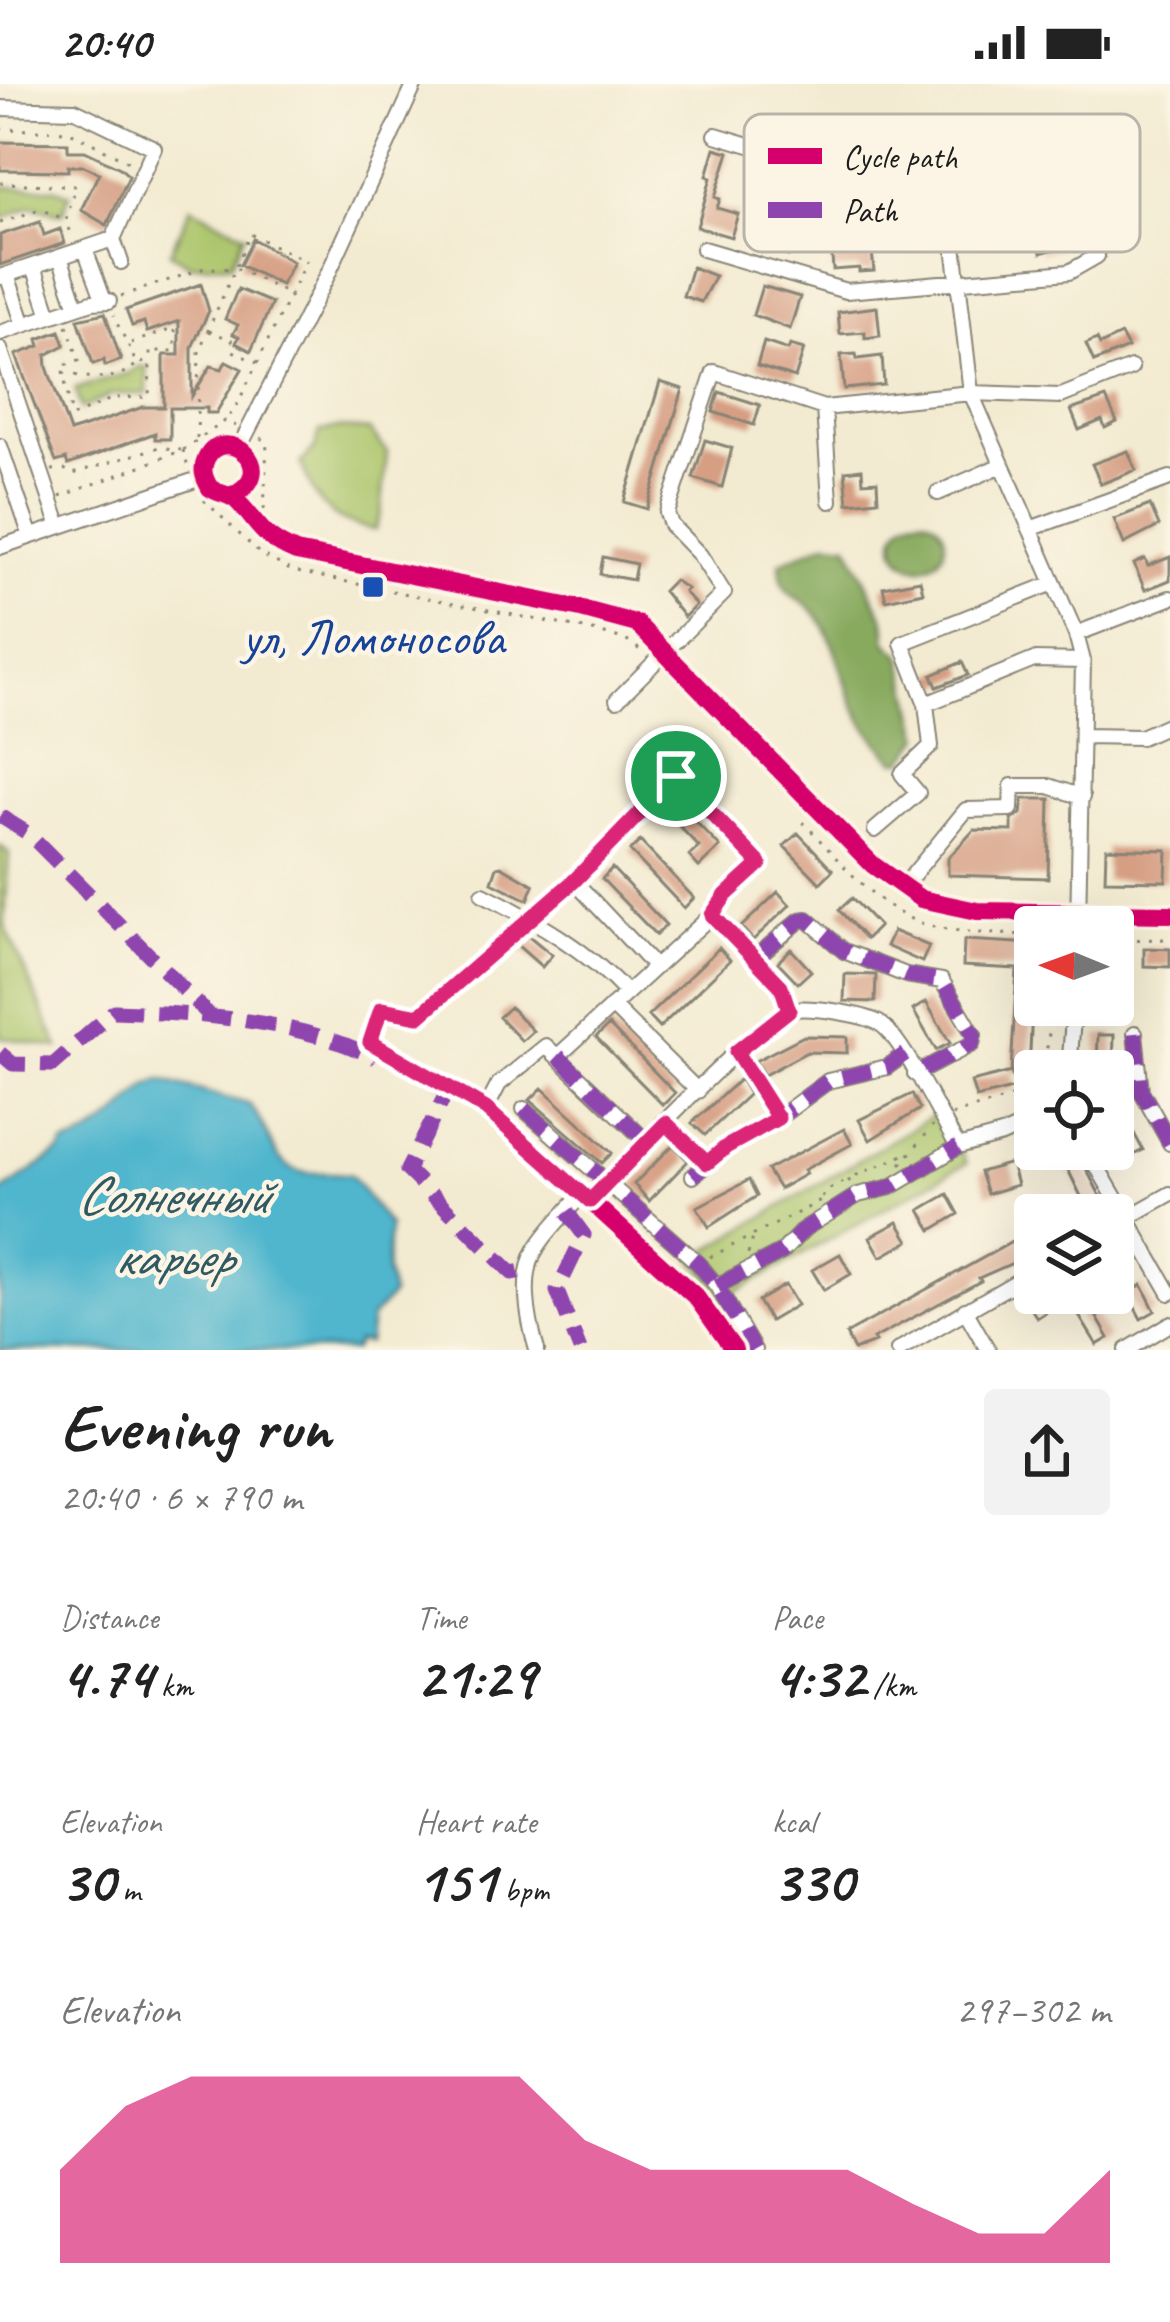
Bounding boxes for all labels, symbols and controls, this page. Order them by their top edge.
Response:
text: 20:40 [60,14,150,71]
legend [744,114,1140,252]
text: Cycle path [843,136,958,178]
text: Path [843,190,899,232]
marker: ул, Ломоносова [360,574,386,600]
place label: ул, Ломоносова [239,605,508,669]
pin [625,725,727,827]
icon: arrive [643,743,709,809]
north arrow [1014,906,1134,1026]
map controls [1014,906,1134,1314]
button: locate [1014,1050,1134,1170]
water label: Солнечный карьер [77,1161,279,1291]
button: layers [1014,1194,1134,1314]
text: Evening run [60,1386,330,1469]
button: share [984,1389,1110,1515]
text: 20:40 · 6 × 790 m [60,1473,302,1522]
text: Distance [60,1597,158,1639]
text: Time [416,1597,467,1639]
text: Pace [772,1597,823,1639]
text: 4.74 [60,1639,153,1715]
text: 21:29 [416,1639,535,1715]
text: 4:32 [772,1639,865,1715]
text: km [153,1665,193,1707]
text: /km [865,1665,916,1707]
text: Elevation [60,1801,162,1843]
text: Heart rate [416,1801,536,1843]
text: kcal [772,1801,816,1843]
text: 30 [60,1843,114,1919]
text: 151 [416,1843,496,1919]
text: 330 [772,1843,853,1919]
text: m [114,1869,140,1911]
text: bpm [496,1869,549,1911]
text: Elevation [60,1986,180,2035]
text: 297–302 m [956,1986,1110,2035]

